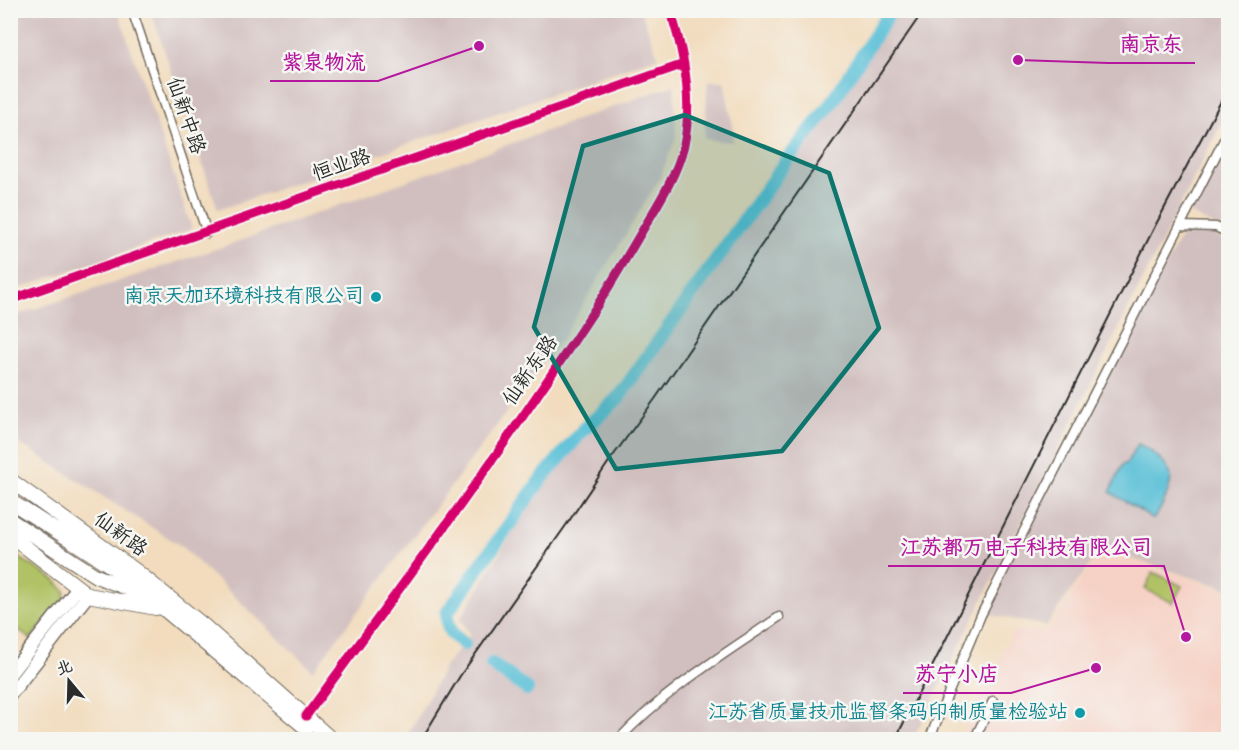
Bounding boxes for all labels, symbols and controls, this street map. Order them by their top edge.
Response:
callout: 南京东 [1108,24,1195,63]
text: 南京东 [1120,29,1183,62]
callout: 紫泉物流 [270,42,378,81]
text: 紫泉物流 [282,47,366,80]
street label: 仙新中路 [157,73,213,160]
street label: 恒业路 [308,141,377,191]
place label: 南京天加环境科技有限公司 [124,281,364,313]
marker: 南京天加环境科技有限公司 [369,290,383,304]
street label: 仙新东路 [495,328,568,413]
street label: 仙新路 [86,504,154,566]
callout: 江苏都万电子科技有限公司 [888,527,1164,566]
text: 江苏都万电子科技有限公司 [900,532,1152,565]
north arrow [39,651,99,711]
text: 北 [53,654,76,683]
callout: 苏宁小店 [903,654,1011,693]
text: 苏宁小店 [915,659,999,692]
place label: 江苏省质量技术监督条码印制质量检验站 [708,697,1068,729]
marker: 江苏省质量技术监督条码印制质量检验站 [1073,706,1087,720]

